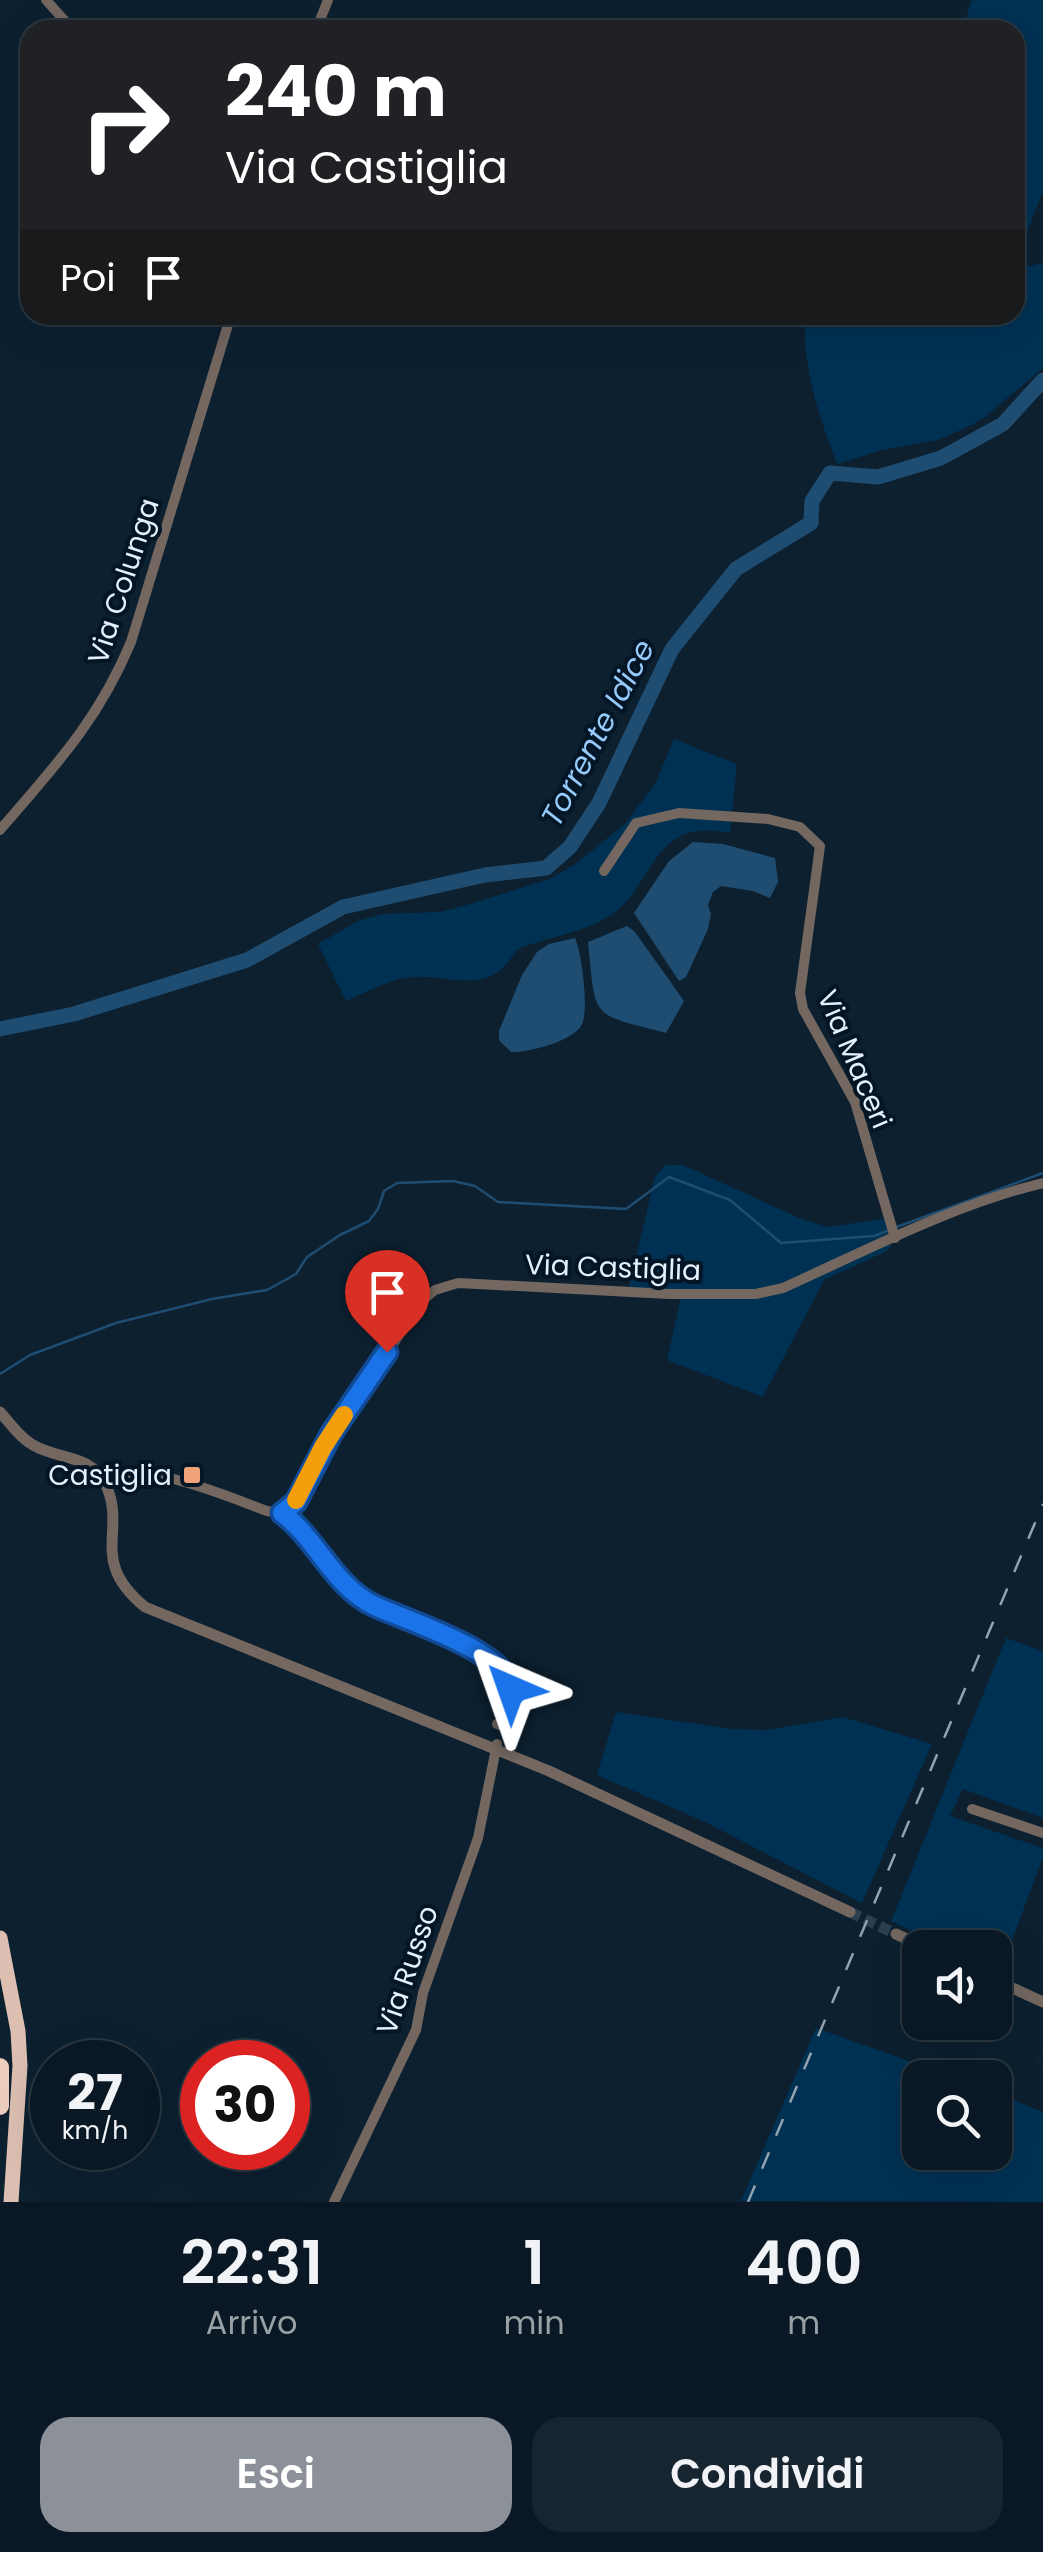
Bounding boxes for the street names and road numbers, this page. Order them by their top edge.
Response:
street label: Via Colunga [78,493,169,669]
street label: Via Maceri [808,984,901,1134]
street label: Via Castiglia [524,1245,702,1290]
street label: Via Russo [367,1900,448,2040]

